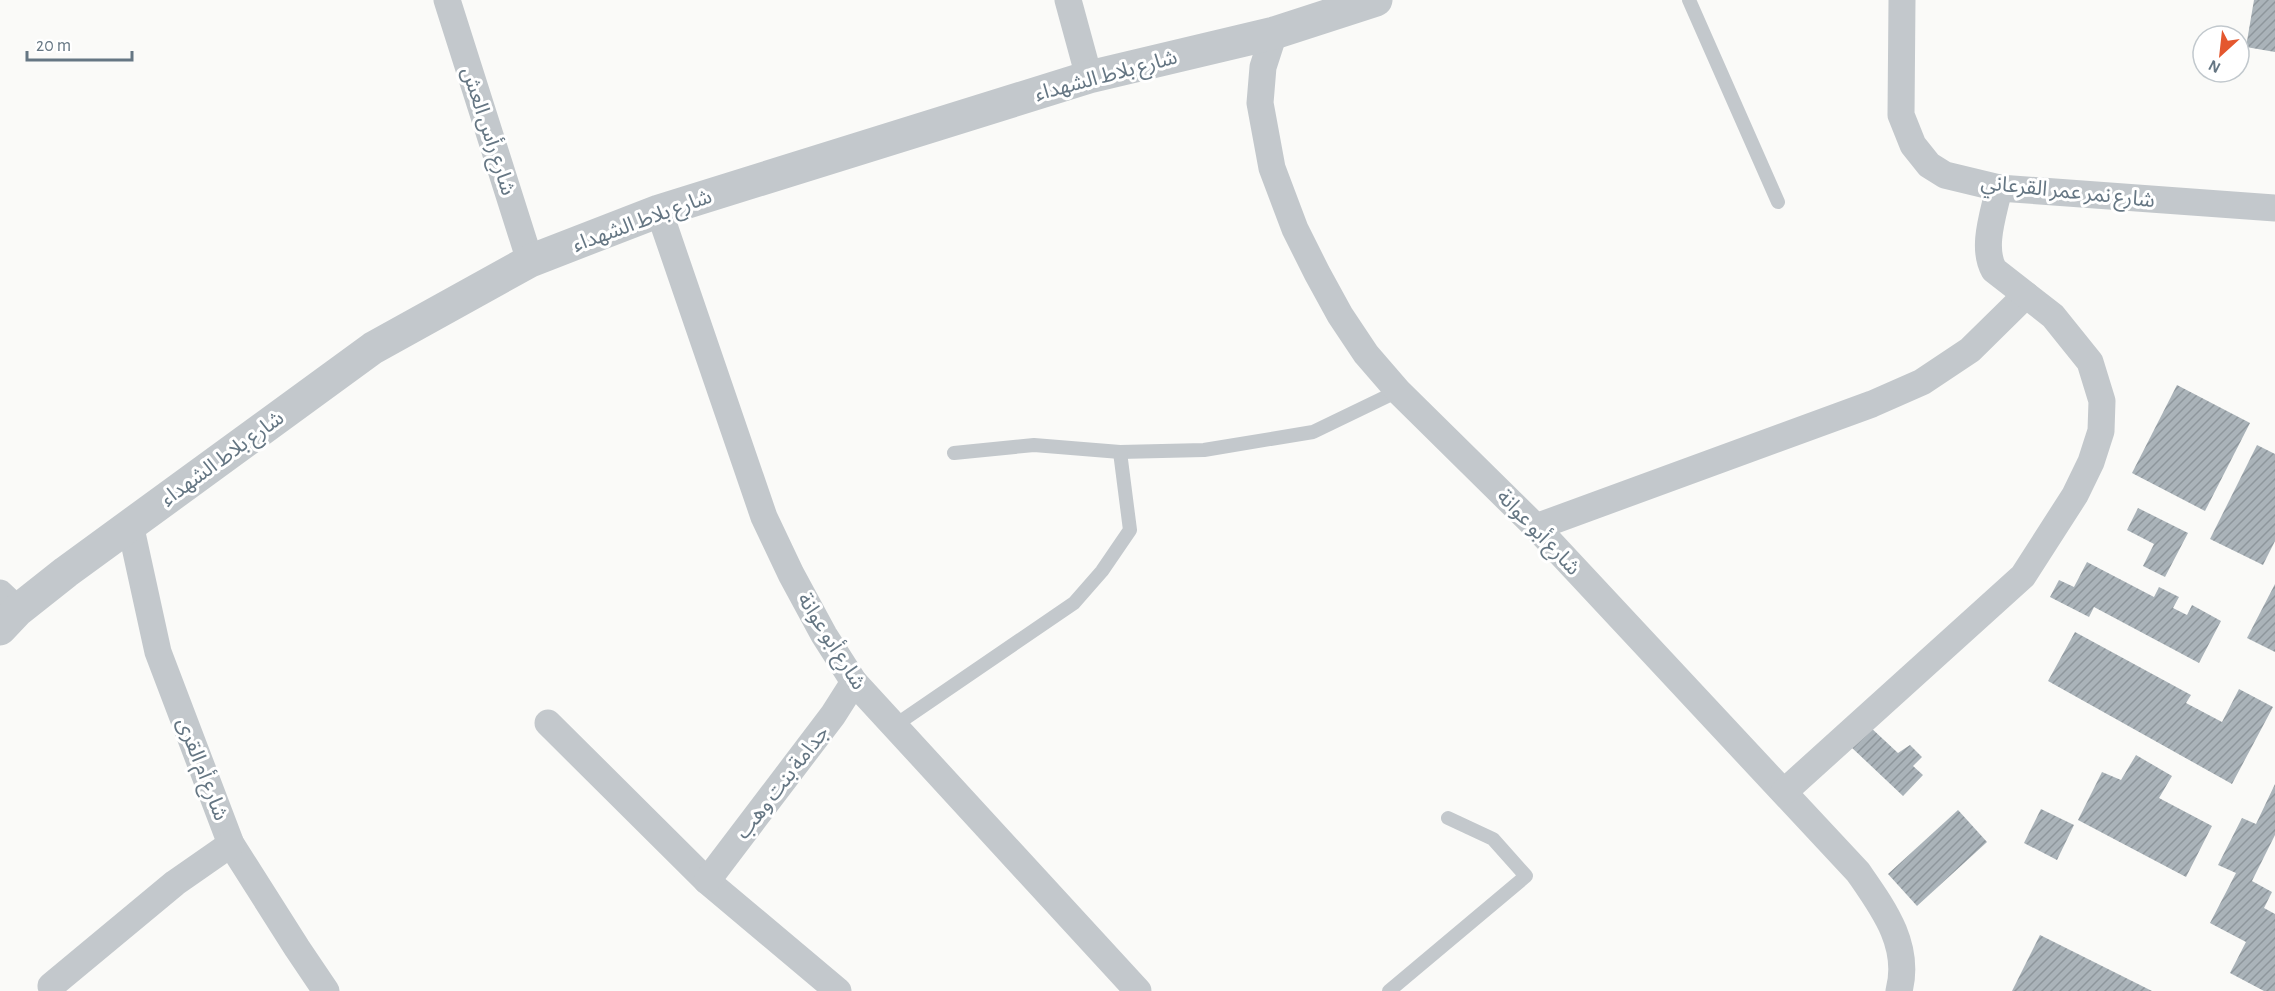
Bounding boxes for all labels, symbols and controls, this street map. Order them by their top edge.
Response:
scale bar [27,24,132,62]
north arrow [2191,24,2251,84]
text: 20 m [36,37,71,55]
street label: شارع بلاط الشهداء [1033,46,1181,108]
text: N [2206,57,2223,76]
street label: شارع رأس العش [454,64,522,199]
street label: شارع نمر عمر القرعاني [1979,172,2156,216]
street label: شارع بلاط الشهداء [570,186,716,259]
street label: شارع بلاط الشهداء [157,407,290,513]
street label: شارع أبو عوانة [1490,484,1586,582]
street label: شارع أبو عوانة [790,588,872,695]
street label: شارع أم القرى [169,714,234,825]
street label: جدامة بنت وهب [732,722,834,843]

